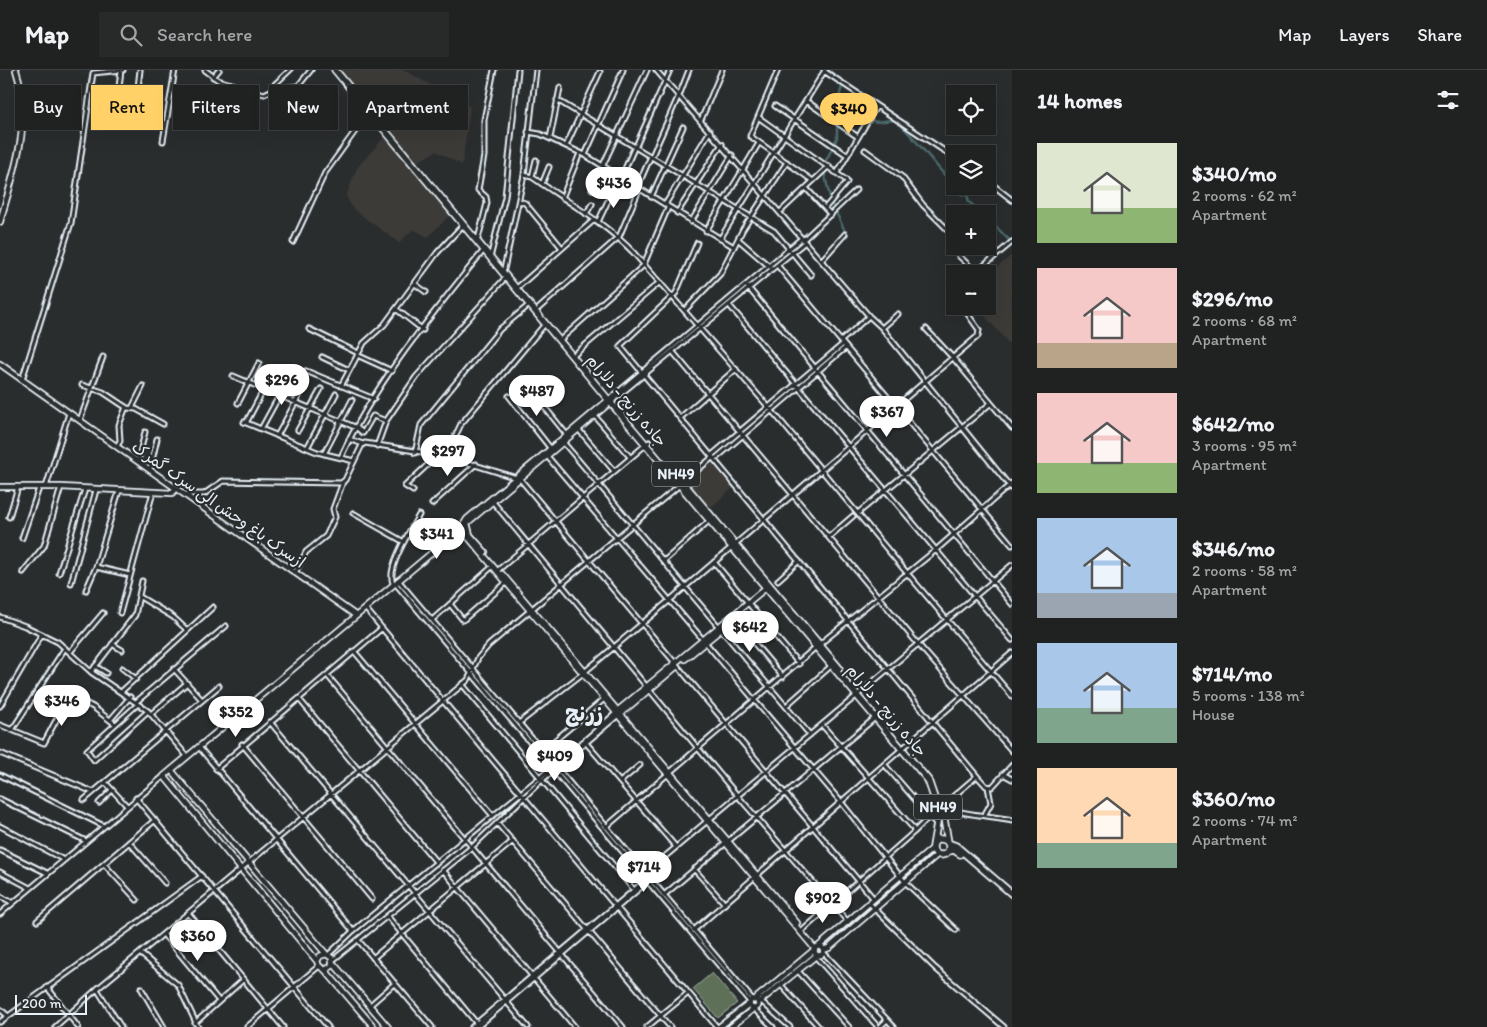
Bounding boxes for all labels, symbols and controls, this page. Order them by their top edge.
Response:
search box [99,12,449,57]
text: Map [25,20,69,49]
icon: search [117,21,145,49]
text: Search here [157,23,252,46]
text: Map [1278,24,1311,46]
text: Layers [1339,24,1389,46]
text: Share [1417,24,1462,46]
chip: Buy [15,85,81,130]
chip: Rent [91,85,163,130]
chip: Filters [173,85,259,130]
chip: New [269,85,338,130]
chip: Apartment [348,85,468,130]
map controls [946,85,996,315]
button: locate [946,85,996,135]
icon: filters [1434,86,1462,114]
text: 14 homes [1037,88,1122,113]
pin: $340 [819,92,879,135]
text: $340 [831,99,867,118]
button: layers [946,145,996,195]
text: $340/mo [1192,161,1277,186]
icon: home [1077,163,1137,223]
pin: $436 [584,166,644,209]
text: $436 [597,173,631,192]
text: 2 rooms · 62 m² [1192,186,1297,205]
button: + [946,205,996,255]
text: Apartment [1192,205,1267,224]
button: − [946,265,996,315]
text: $296/mo [1192,286,1273,311]
icon: home [1077,288,1137,348]
text: 2 rooms · 68 m² [1192,311,1297,330]
text: Apartment [1192,330,1267,349]
street label: جاده زرنج - دلارام [580,350,671,452]
pin: $296 [252,364,312,406]
text: $296 [265,370,299,389]
pin: $487 [507,374,567,417]
text: $487 [520,381,554,400]
pin: $367 [857,396,917,438]
text: $367 [870,402,904,421]
text: $642/mo [1192,411,1275,436]
icon: home [1077,413,1137,473]
pin: $297 [418,434,478,477]
text: 3 rooms · 95 m² [1192,436,1297,455]
street label: ازسرک باغ وحش الی سرک گمرک [127,437,309,573]
text: $297 [432,441,464,460]
text: Apartment [1192,455,1267,474]
road number: NH49 [652,462,700,486]
pin: $341 [407,518,467,560]
text: $341 [420,524,454,543]
text: $346/mo [1192,536,1275,561]
icon: home [1077,538,1137,598]
text: 2 rooms · 58 m² [1192,561,1297,580]
text: Apartment [1192,580,1267,599]
pin: $642 [720,610,780,653]
text: $642 [733,617,767,636]
street label: جاده زرنج - دلارام [840,660,931,762]
text: $714/mo [1192,661,1273,686]
icon: home [1077,663,1137,723]
pin: $346 [32,684,92,727]
text: 5 rooms · 138 m² [1192,686,1305,705]
text: $346 [45,691,79,710]
pin: $352 [206,696,266,738]
district label: زرنج [565,701,603,727]
text: $352 [219,702,253,721]
text: House [1192,705,1235,724]
pin: $409 [525,740,585,782]
text: $409 [537,746,573,765]
text: $360/mo [1192,786,1275,811]
icon: home [1077,788,1137,848]
road number: NH49 [914,794,962,820]
text: 2 rooms · 74 m² [1192,811,1297,830]
text: Apartment [1192,830,1267,849]
pin: $714 [614,850,674,893]
text: $714 [627,857,661,876]
pin: $902 [793,882,853,924]
text: $902 [806,888,840,907]
pin: $360 [168,920,228,962]
text: $360 [180,926,216,945]
scale bar [15,992,88,1015]
text: 200 m [22,995,62,1012]

